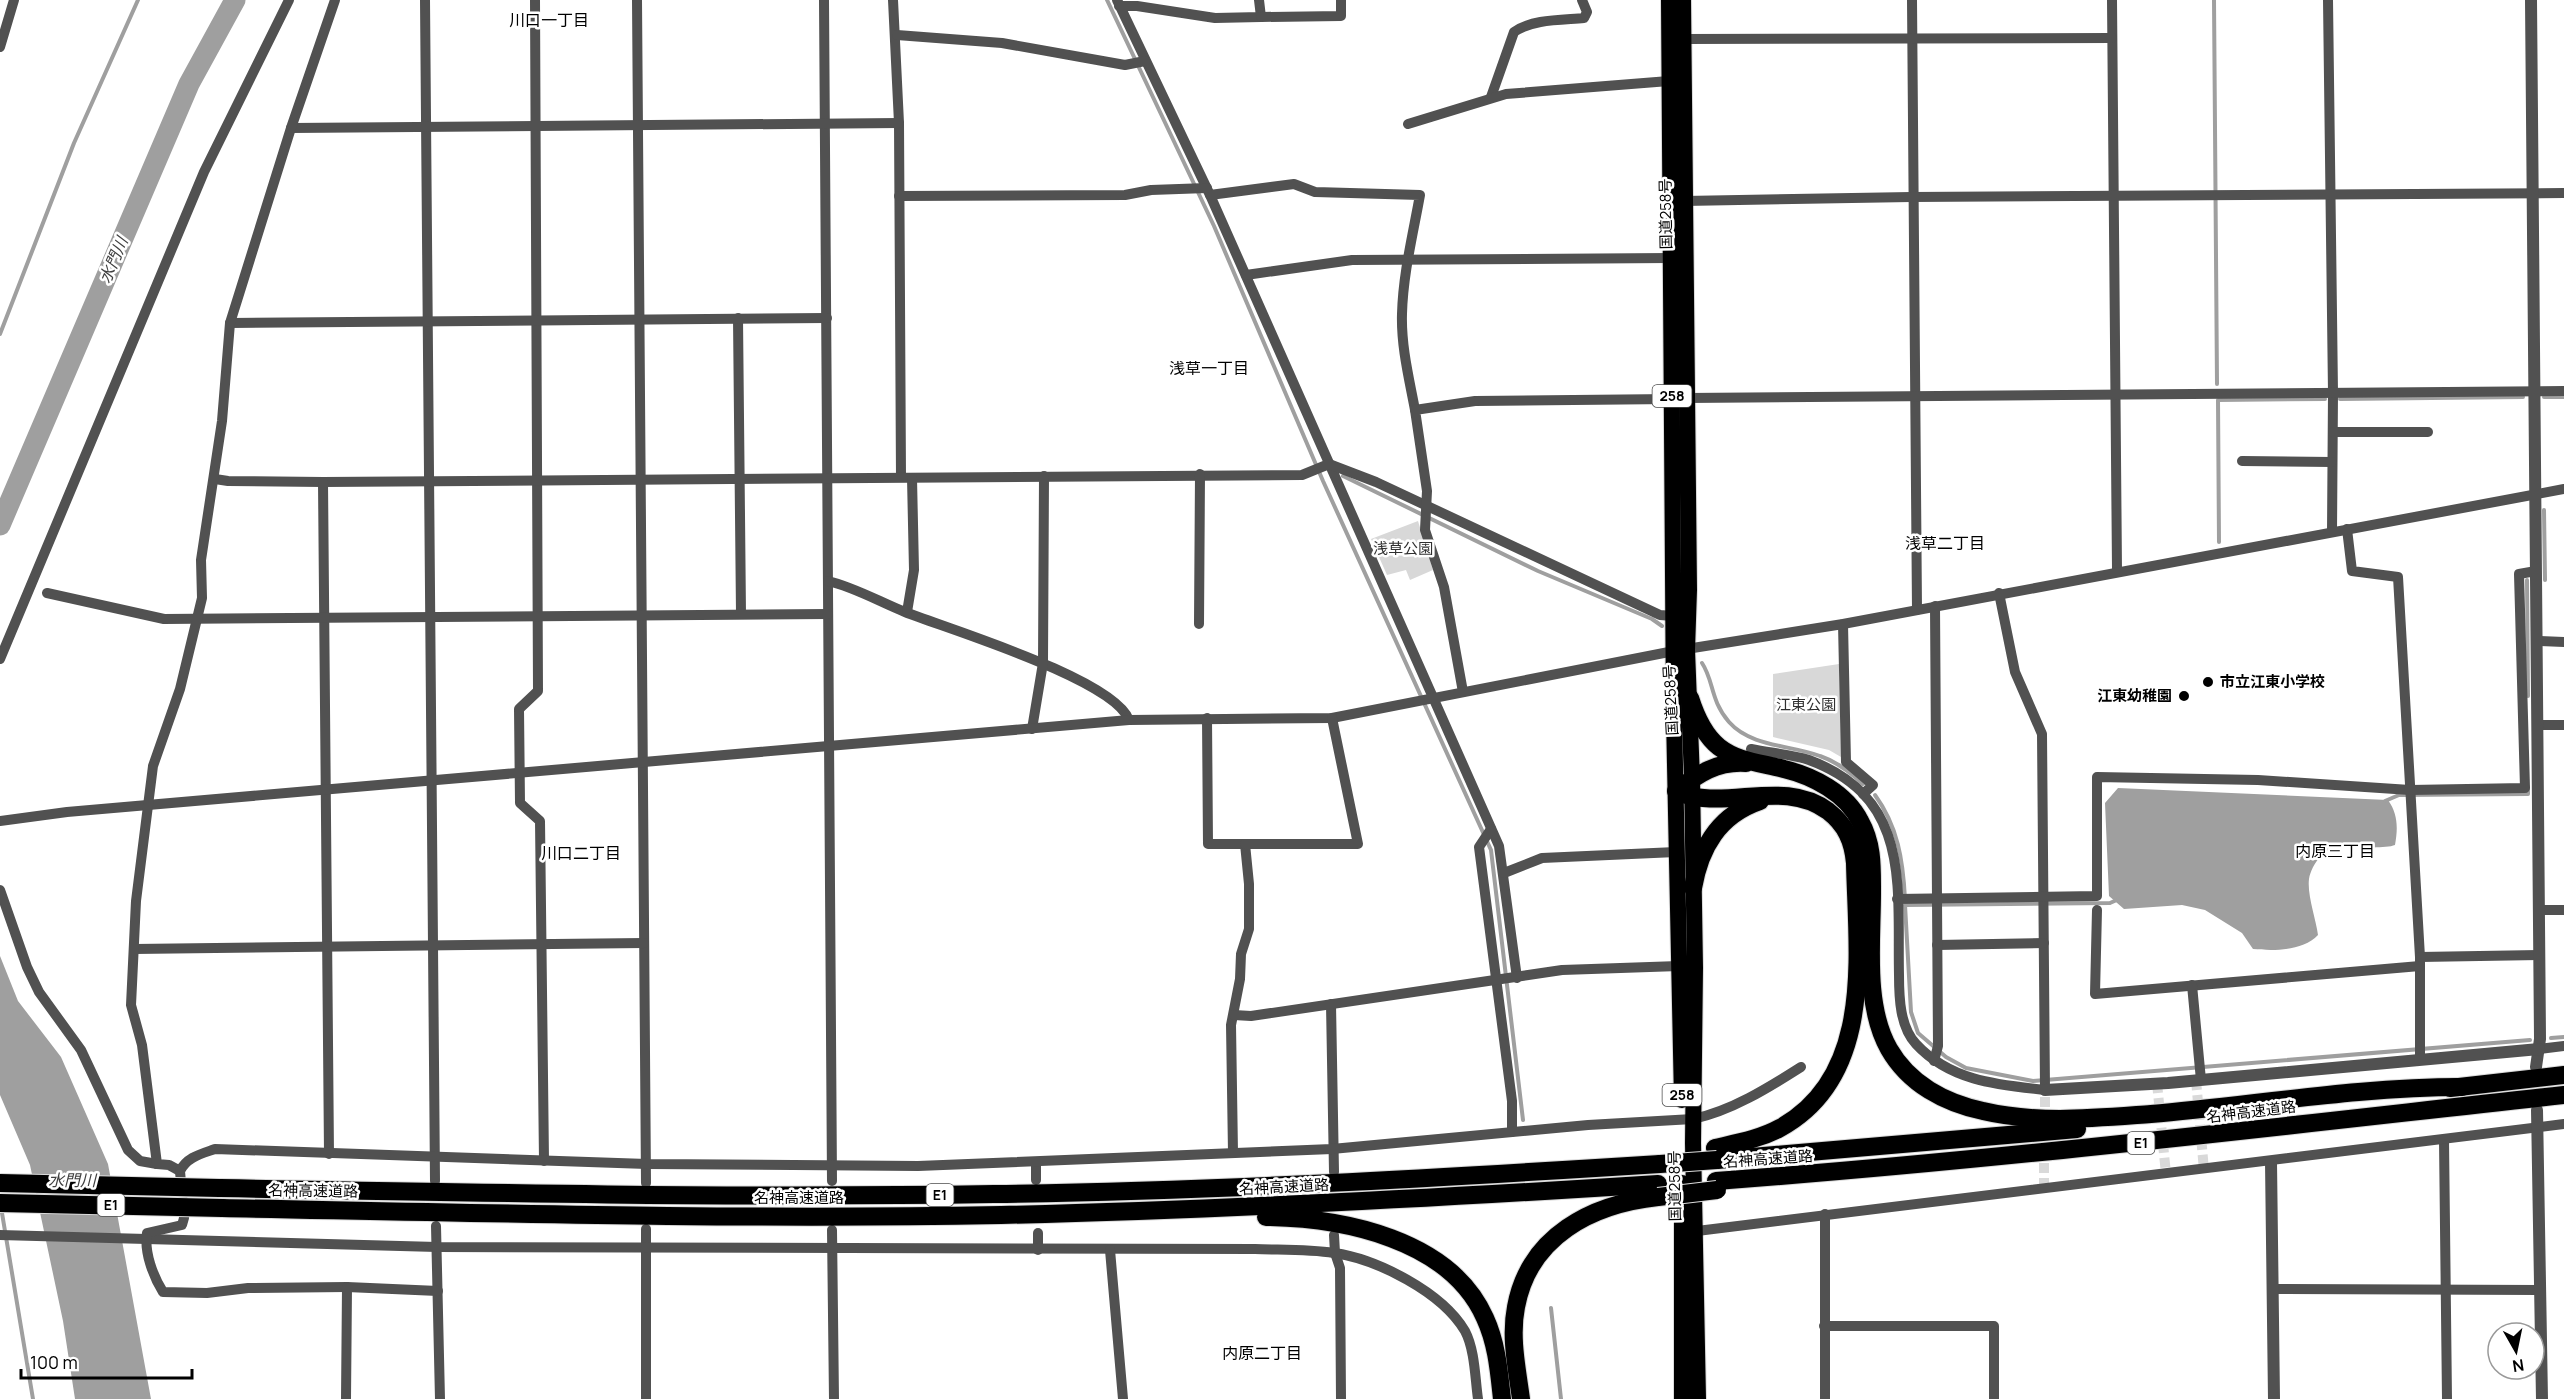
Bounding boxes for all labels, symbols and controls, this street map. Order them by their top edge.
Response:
district label: 川口一丁目 [509,9,589,31]
street label: 国道258号 [1654,178,1677,250]
water label: 水門川 [93,232,133,286]
district label: 浅草一丁目 [1169,357,1249,379]
road number: 258 [1652,385,1692,407]
district label: 浅草二丁目 [1905,532,1985,554]
park label: 浅草公園 [1373,538,1433,559]
street label: 国道258号 [1658,664,1683,736]
place label: 市立江東小学校 [2220,671,2325,692]
marker: 市立江東小学校 [2201,675,2215,689]
place label: 江東幼稚園 [2097,685,2172,706]
marker: 江東幼稚園 [2177,689,2191,703]
park label: 江東公園 [1776,694,1836,715]
district label: 内原三丁目 [2295,840,2375,862]
district label: 川口二丁目 [541,842,621,864]
road number: 258 [1662,1084,1702,1106]
street label: 名神高速道路 [2205,1096,2297,1127]
road number: E1 [2128,1132,2154,1154]
street label: 名神高速道路 [1722,1145,1814,1172]
street label: 国道258号 [1663,1150,1686,1222]
water label: 水門川 [48,1169,98,1191]
street label: 名神高速道路 [1238,1174,1329,1199]
street label: 名神高速道路 [268,1179,358,1202]
road number: E1 [926,1184,954,1206]
street label: 名神高速道路 [754,1187,844,1208]
road number: E1 [98,1194,124,1216]
north arrow [2486,1321,2546,1381]
scale bar [21,1342,192,1380]
district label: 内原二丁目 [1222,1342,1302,1364]
text: 100 m [30,1350,78,1374]
text: N [2511,1354,2526,1378]

